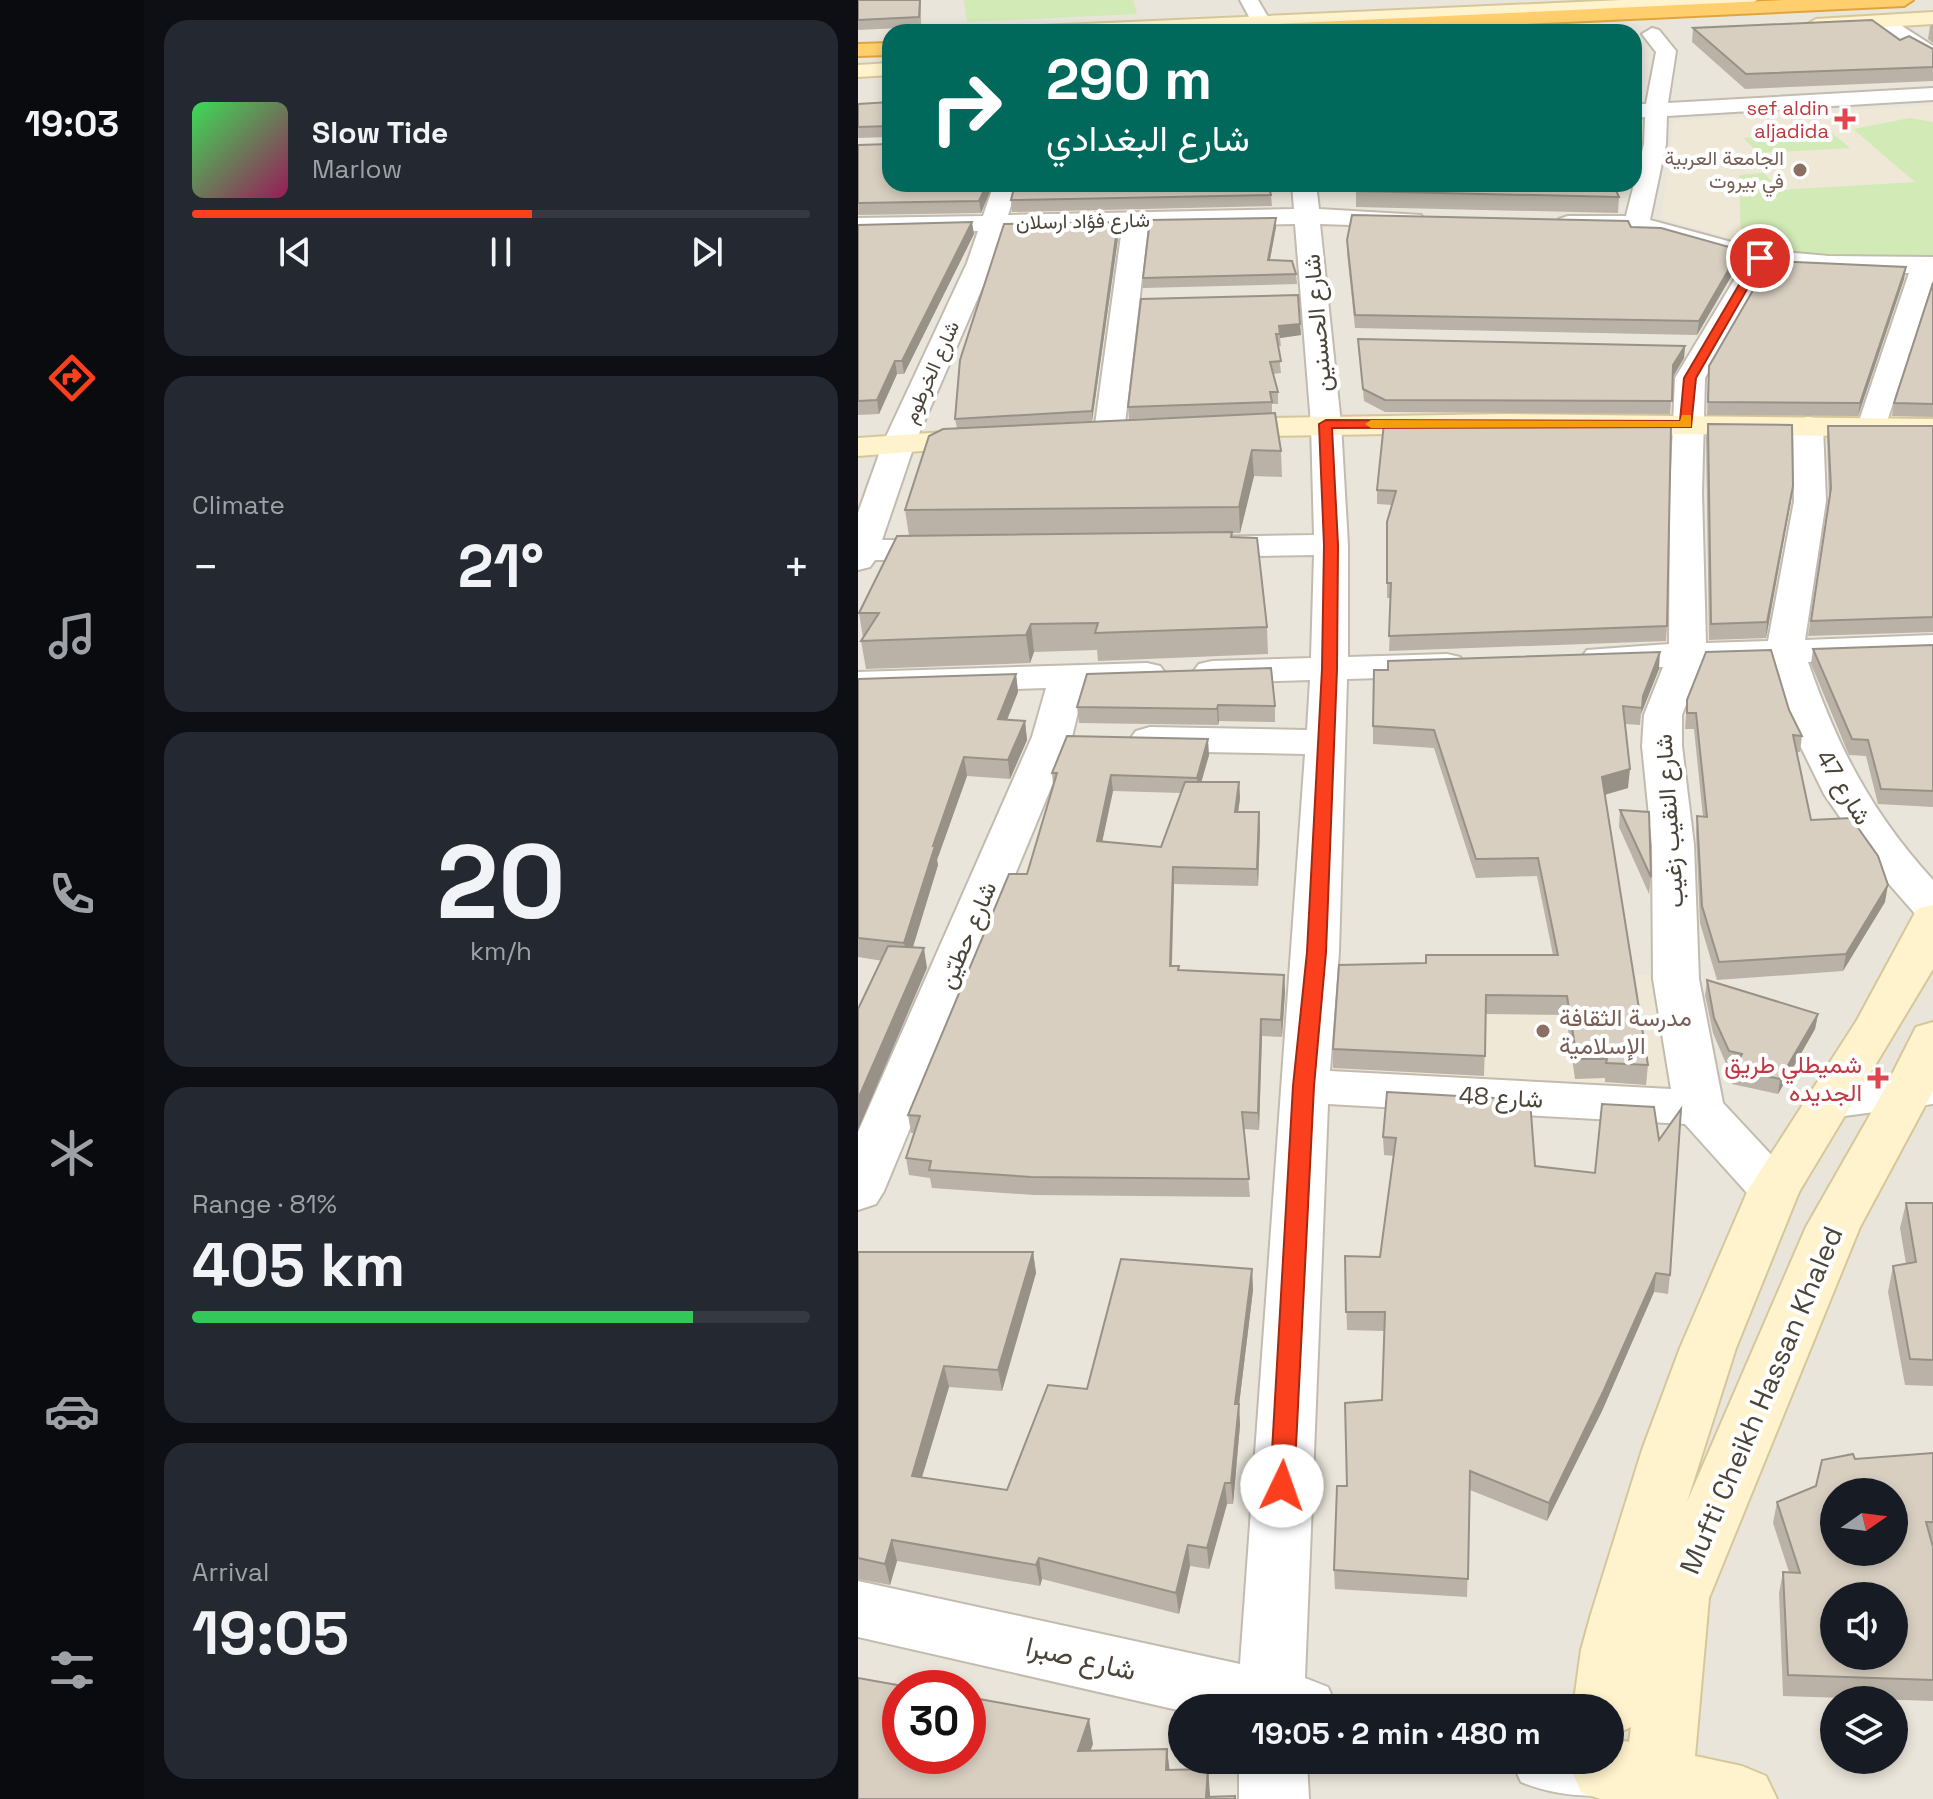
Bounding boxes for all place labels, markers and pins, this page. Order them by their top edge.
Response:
place label: sef aldin aljadida [1747,95,1829,144]
marker: sef aldin aljadida [1836,110,1854,128]
place label: الجامعة العربية في بيروت [1665,145,1784,198]
marker: الجامعة العربية في بيروت [1791,161,1809,179]
pin [1726,224,1794,292]
place label: مدرسة الثقافة الإسلامية [1559,1002,1692,1061]
marker: مدرسة الثقافة الإسلامية [1534,1022,1552,1040]
place label: شميطلي طريق الجديده [1724,1049,1862,1108]
marker: شميطلي طريق الجديده [1869,1069,1887,1087]

